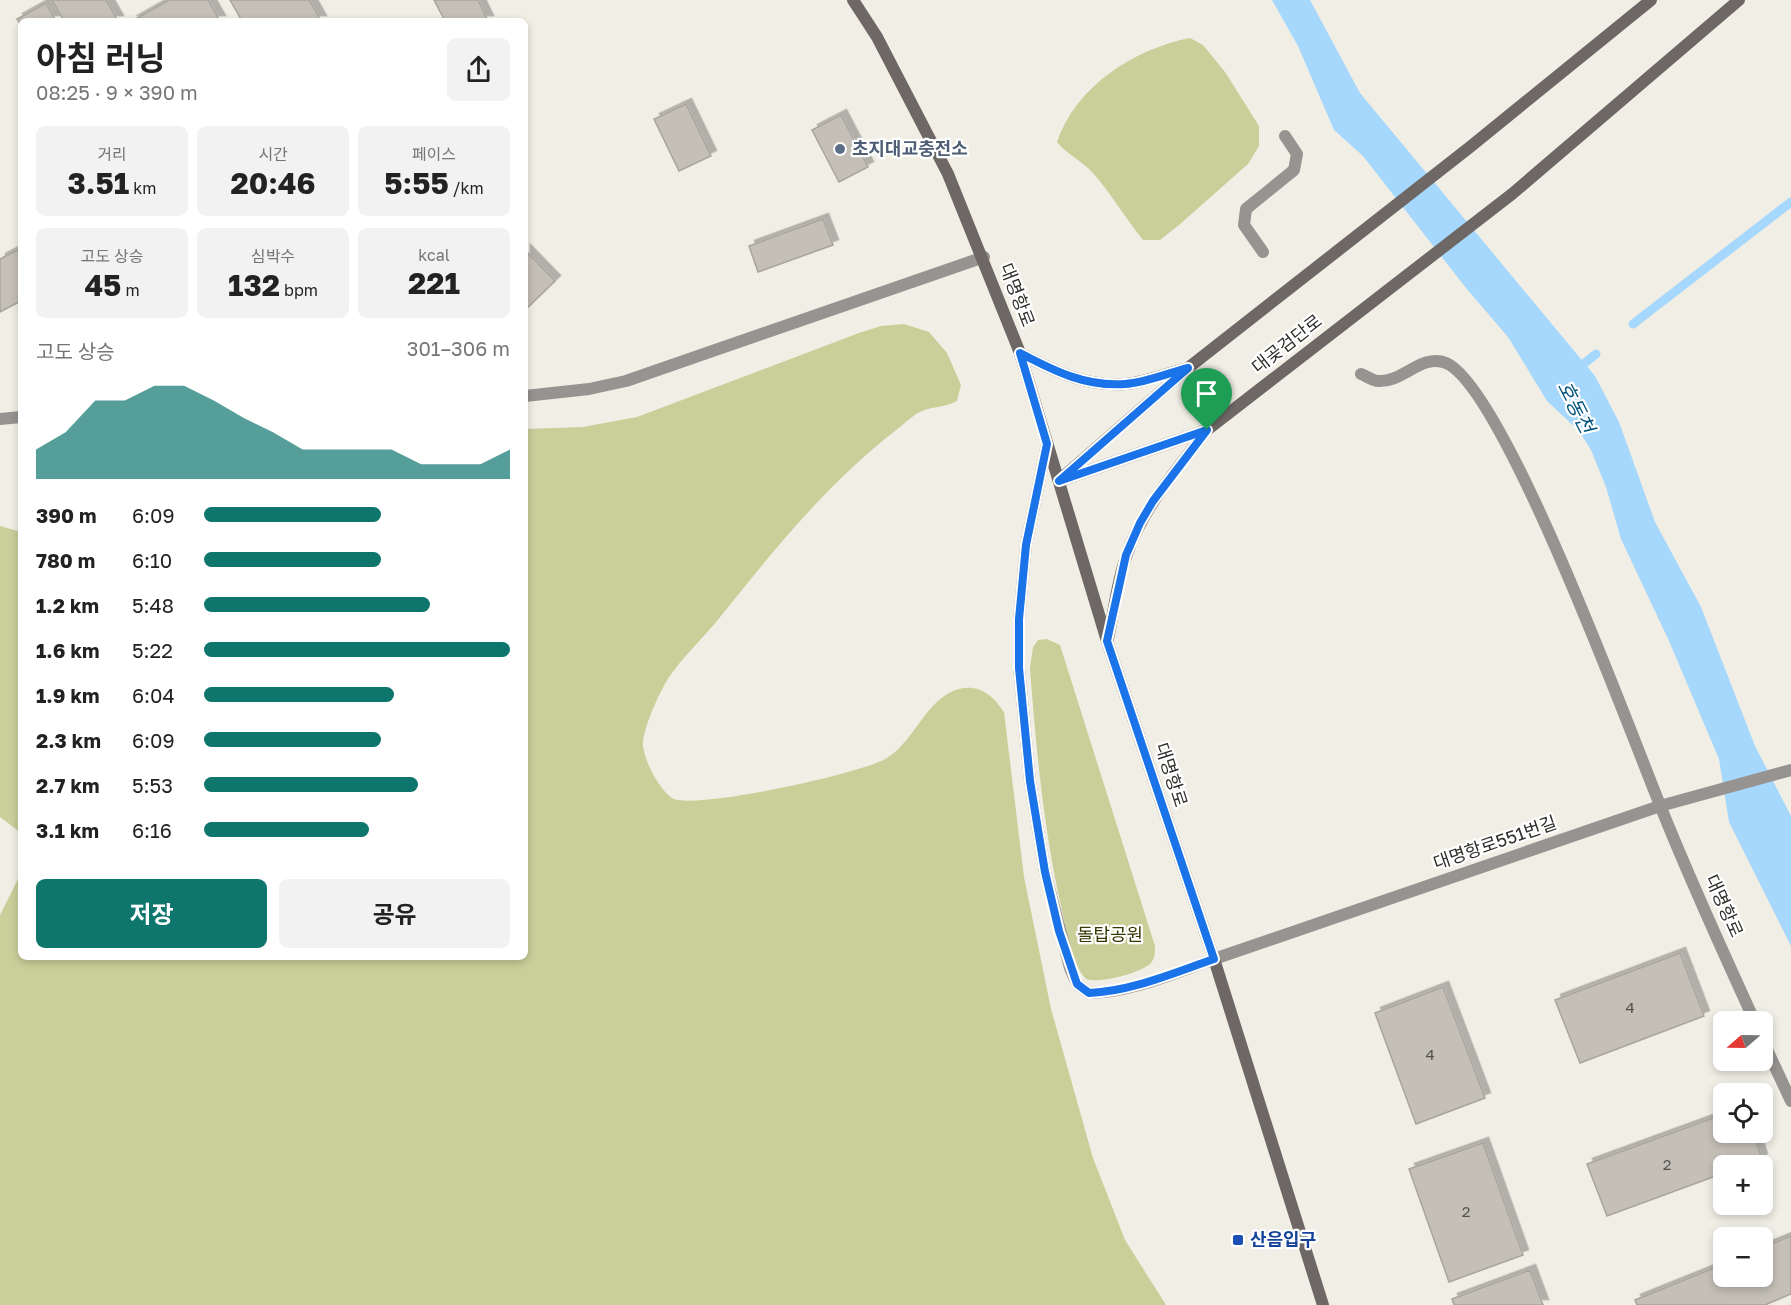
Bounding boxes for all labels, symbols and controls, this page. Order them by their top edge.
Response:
text: 아침 러닝 [36,38,166,77]
button: share [447,38,510,101]
text: 08:25 · 9 × 390 m [36,80,198,104]
place label: 초지대교충전소 [852,137,968,159]
marker: 초지대교충전소 [833,142,847,156]
text: 거리 [97,144,127,164]
text: 시간 [258,144,288,164]
text: 페이스 [412,144,456,164]
text: 3.51 [68,165,129,201]
text: 20:46 [230,165,316,201]
text: 5:55 [384,165,449,201]
text: km [129,178,156,198]
text: /km [449,178,484,198]
text: kcal [418,245,450,265]
text: 고도 상승 [81,246,143,266]
text: 심박수 [251,246,295,266]
street label: 대명항로 [996,260,1040,330]
text: 221 [408,265,460,301]
text: 45 [84,267,121,303]
text: 132 [228,267,280,303]
text: m [121,280,140,300]
text: bpm [280,280,318,300]
street label: 대곶검단로 [1247,309,1326,377]
text: 301–306 m [407,336,510,360]
text: 고도 상승 [36,339,115,363]
pin [1181,368,1232,430]
icon: arrive [1190,377,1223,410]
water label: 호동천 [1554,377,1601,439]
text: 390 m [36,503,96,527]
text: 6:09 [132,503,175,527]
text: 780 m [36,548,95,572]
text: 6:10 [132,548,172,572]
text: 1.2 km [36,593,99,617]
text: 5:48 [132,593,174,617]
text: 1.6 km [36,638,100,662]
text: 5:22 [132,638,173,662]
text: 1.9 km [36,683,100,707]
text: 6:04 [132,683,175,707]
text: 2.3 km [36,728,101,752]
text: 6:09 [132,728,175,752]
street label: 대명항로 [1151,740,1193,810]
text: 2.7 km [36,773,100,797]
text: 5:53 [132,773,173,797]
street label: 대명항로551번길 [1430,811,1559,873]
text: 3.1 km [36,818,99,842]
text: 6:16 [132,818,172,842]
street label: 대명항로 [1701,871,1748,940]
button: 저장 [36,879,267,948]
button: 공유 [279,879,510,948]
park label: 돌탑공원 [1077,923,1143,945]
house number: 4 [1625,998,1635,1016]
north arrow [1713,1011,1773,1071]
map controls [1713,1011,1773,1287]
house number: 4 [1425,1045,1435,1063]
button: locate [1713,1083,1773,1143]
house number: 2 [1663,1155,1671,1173]
button: + [1713,1155,1773,1215]
house number: 2 [1462,1202,1470,1220]
button: − [1713,1227,1773,1287]
place label: 산음입구 [1250,1228,1316,1250]
marker: 산음입구 [1231,1233,1245,1247]

